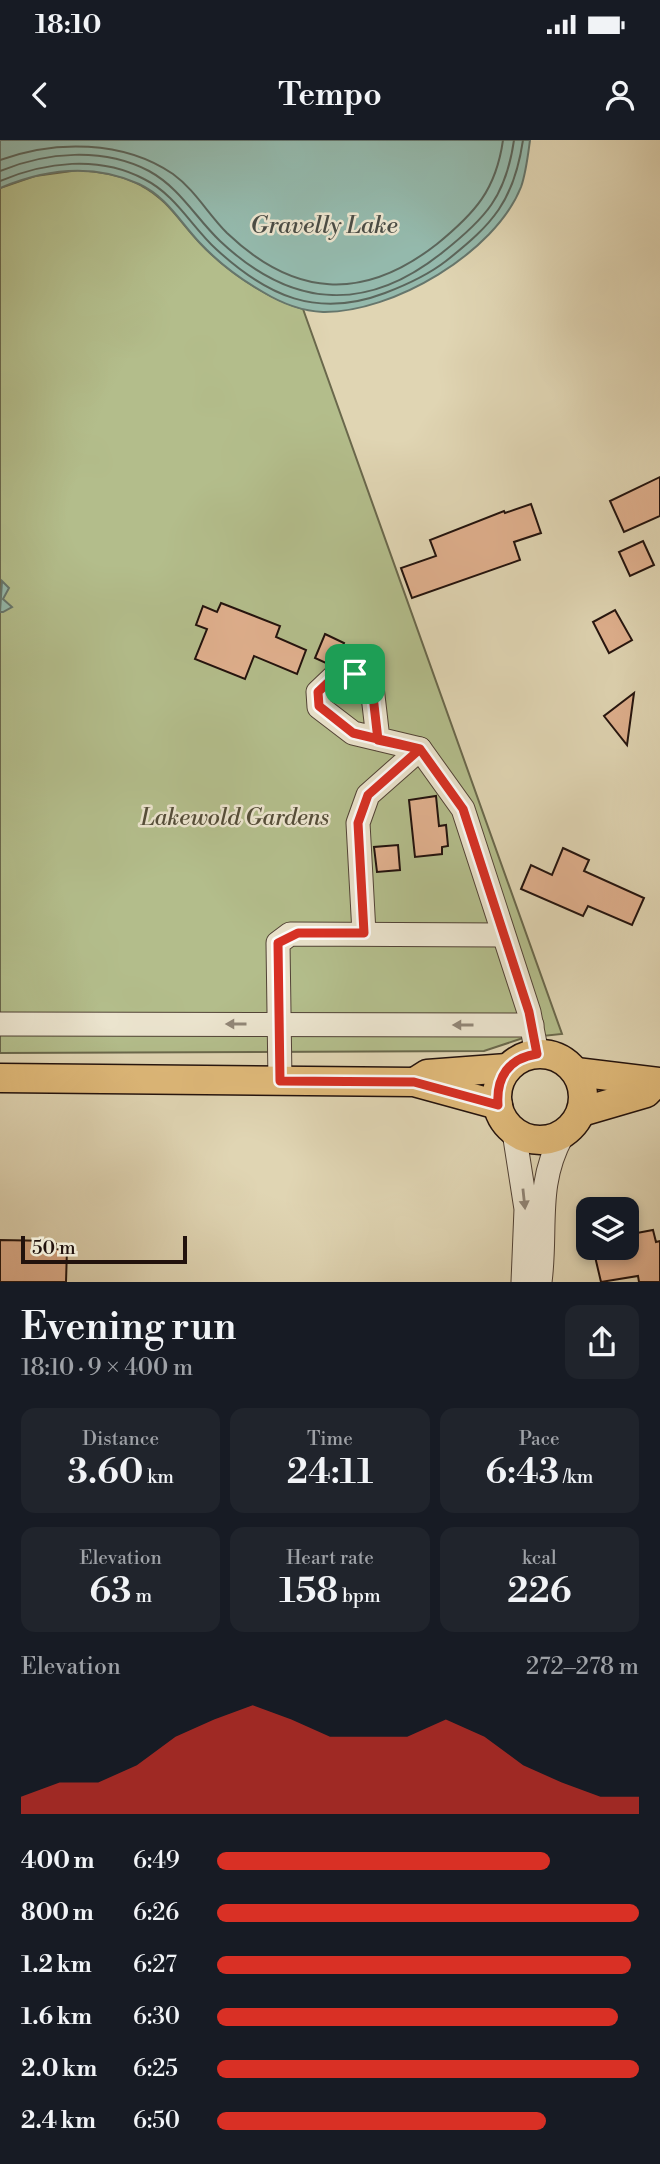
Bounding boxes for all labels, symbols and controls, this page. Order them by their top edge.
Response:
text: 18:10 [35,9,101,41]
text: Tempo [278,75,382,115]
icon: back [21,76,59,114]
icon: person [601,76,639,114]
water label: Gravelly Lake [250,211,398,241]
pin [325,644,385,704]
icon: arrive [336,655,374,693]
park label: Lakewold Gardens [140,804,330,832]
one-way arrow [225,1018,247,1030]
one-way arrow [452,1019,474,1031]
one-way arrow [519,1188,530,1210]
map controls [576,1197,639,1260]
button: layers [576,1197,639,1260]
scale bar [21,1233,187,1265]
text: 50 m [32,1236,76,1260]
text: Evening run [21,1304,236,1351]
button: share [565,1305,639,1379]
text: 18:10 · 9 × 400 m [21,1354,193,1382]
text: Distance [82,1427,159,1451]
text: Time [307,1427,353,1451]
text: Pace [519,1427,560,1451]
text: 3.60 [67,1451,143,1494]
text: 24:11 [287,1451,373,1494]
text: 6:43 [485,1451,559,1494]
text: km [143,1465,174,1489]
text: /km [559,1465,593,1489]
text: Elevation [80,1546,162,1570]
text: Heart rate [286,1546,374,1570]
text: kcal [522,1546,557,1570]
text: 63 [89,1570,132,1613]
text: 158 [279,1570,338,1613]
text: 226 [507,1570,571,1613]
text: m [132,1584,152,1608]
text: bpm [338,1584,381,1608]
text: Elevation [21,1653,121,1681]
text: 272–278 m [526,1653,639,1681]
text: 400 m [21,1847,94,1875]
text: 6:49 [133,1847,180,1875]
text: 800 m [21,1899,94,1927]
text: 6:26 [133,1899,179,1927]
text: 1.2 km [21,1951,92,1979]
text: 6:27 [133,1951,177,1979]
text: 1.6 km [21,2003,92,2031]
text: 6:30 [133,2003,180,2031]
text: 2.0 km [21,2055,97,2083]
text: 6:25 [133,2055,178,2083]
text: 2.4 km [21,2107,96,2135]
text: 6:50 [133,2107,180,2135]

